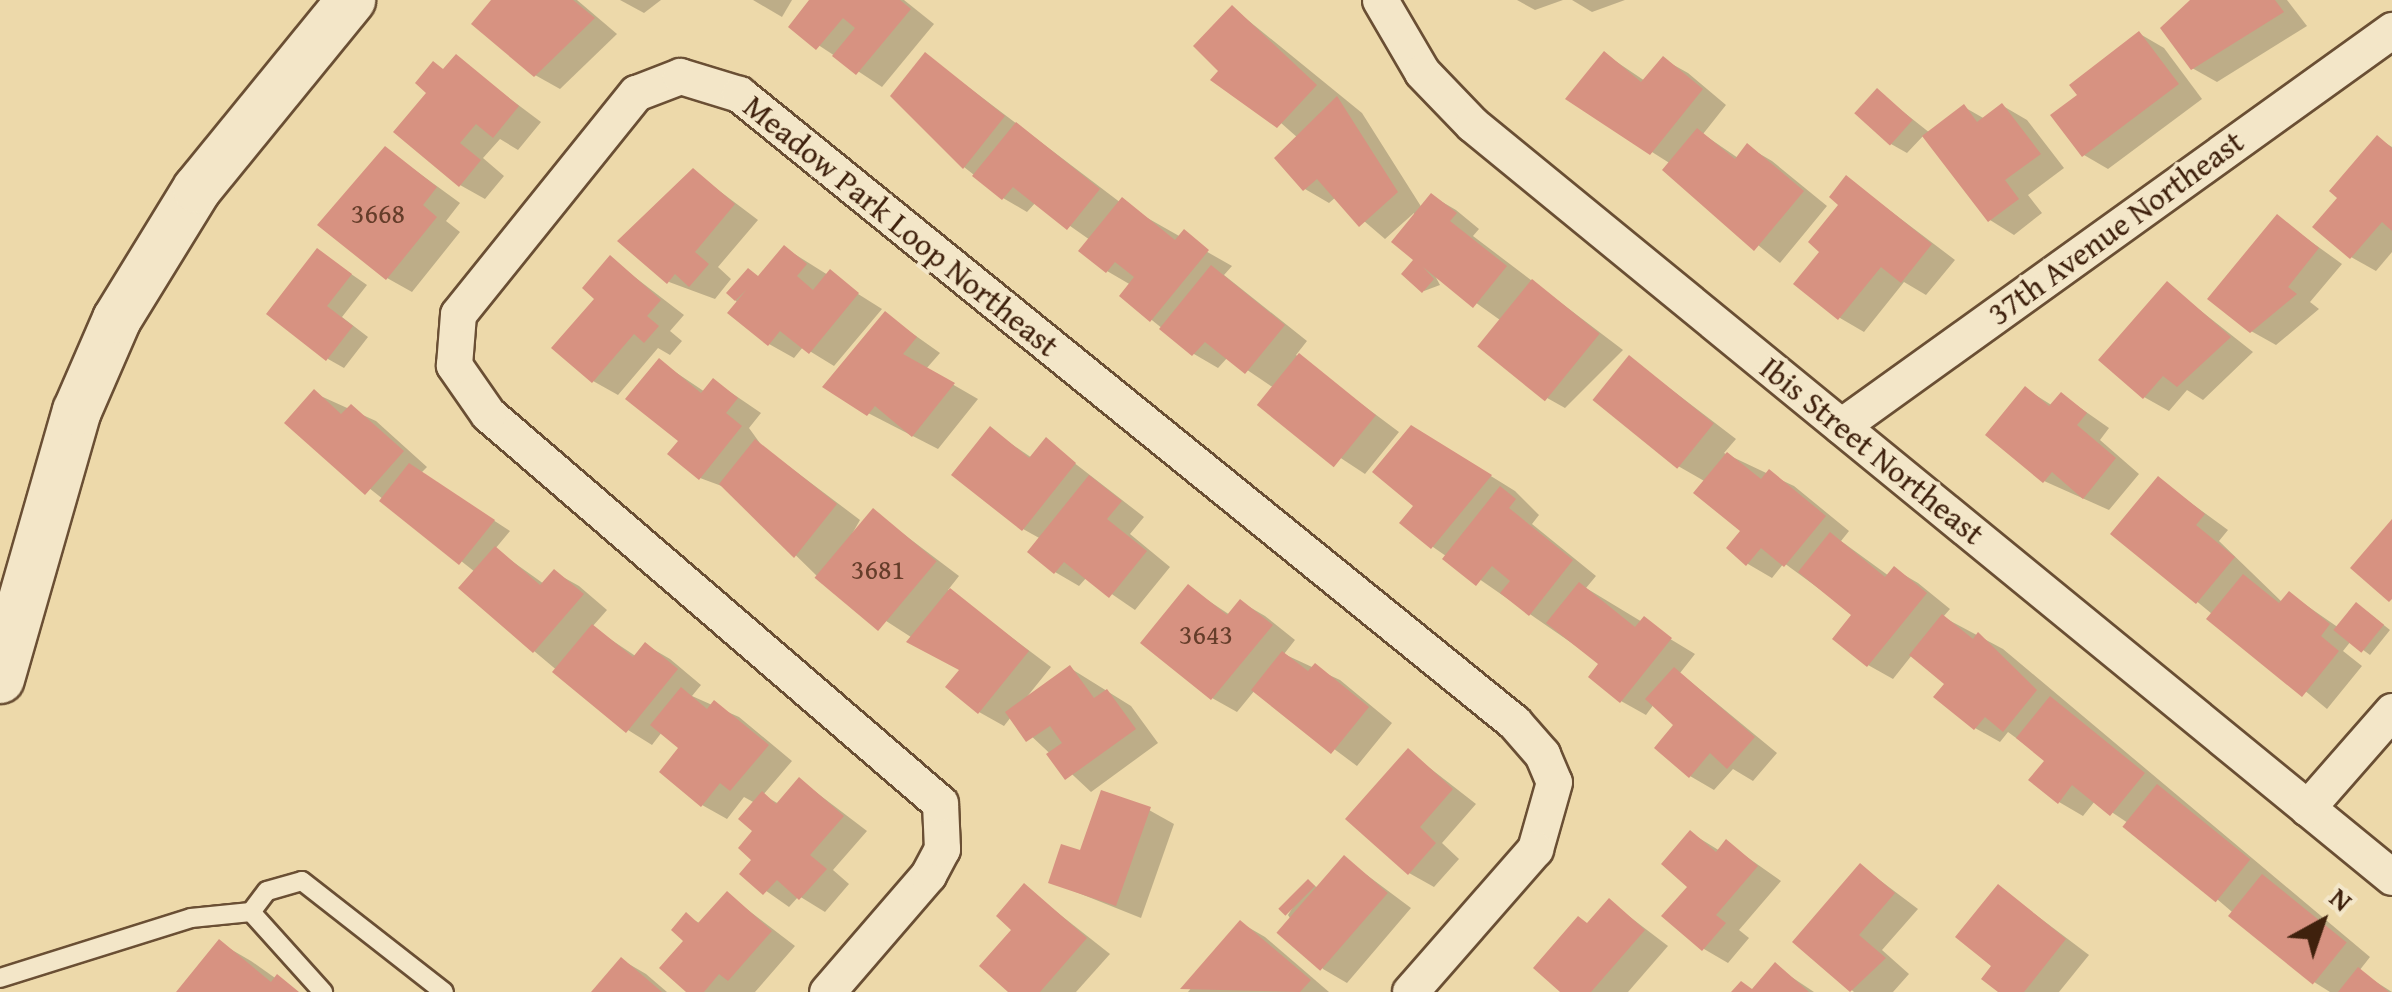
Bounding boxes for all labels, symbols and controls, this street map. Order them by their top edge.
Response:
street label: Meadow Park Loop Northeast [736,87,1066,365]
street label: 37th Avenue Northeast [1981,122,2251,334]
house number: 3668 [351,196,405,230]
street label: Ibis Street Northeast [1752,349,1992,553]
house number: 3681 [851,552,905,586]
house number: 3643 [1179,617,1233,651]
north arrow [2272,872,2372,972]
text: N [2321,877,2362,920]

